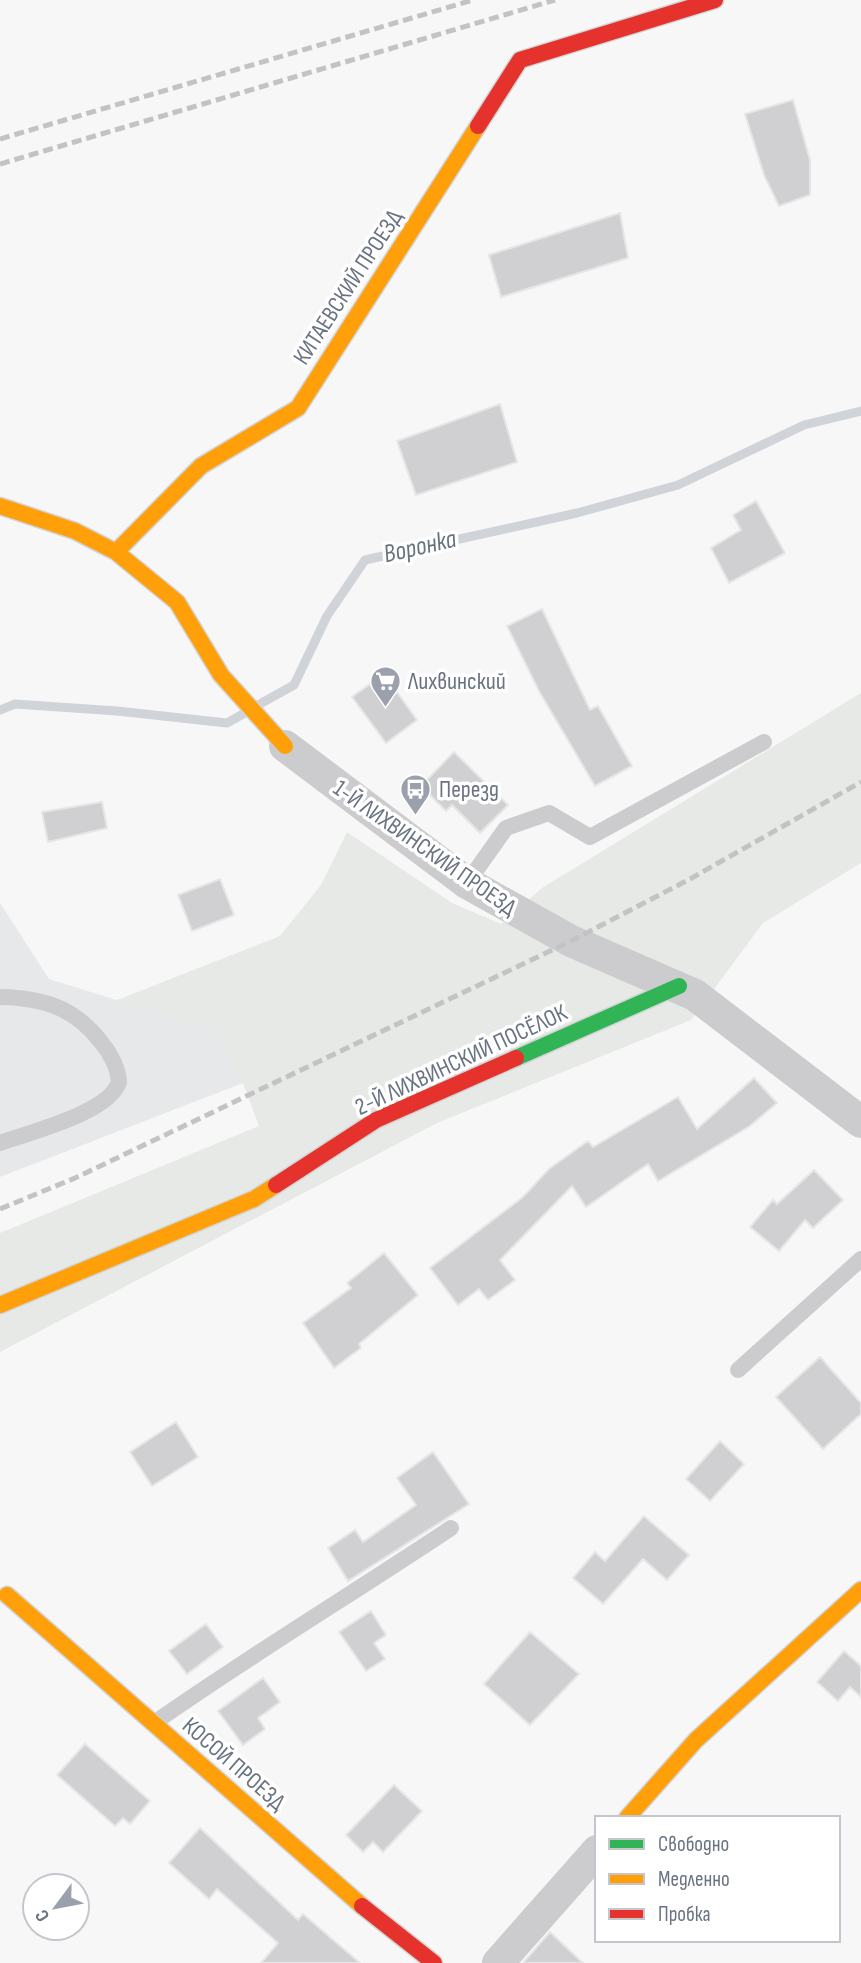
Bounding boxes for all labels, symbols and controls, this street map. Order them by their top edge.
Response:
street label: КИТАЕВСКИЙ ПРОЕЗД [287,204,409,370]
water label: Воронка [381,524,460,570]
supermarket icon: Лихвинский [368,664,402,708]
place label: Лихвинский [407,667,506,696]
bus stop icon: Перезд [399,772,433,816]
street label: 1-Й ЛИХВИНСКИЙ ПРОЕЗД [328,774,523,922]
place label: Перезд [439,775,499,804]
street label: 2-Й ЛИХВИНСКИЙ ПОСЁЛОК [350,998,572,1122]
street label: КОСОЙ ПРОЕЗД [176,1711,292,1817]
legend [595,1816,840,1942]
text: Свободно [658,1832,729,1857]
text: Медленно [658,1867,730,1892]
north arrow [21,1872,91,1942]
text: Пробка [658,1902,711,1927]
text: С [30,1905,55,1925]

